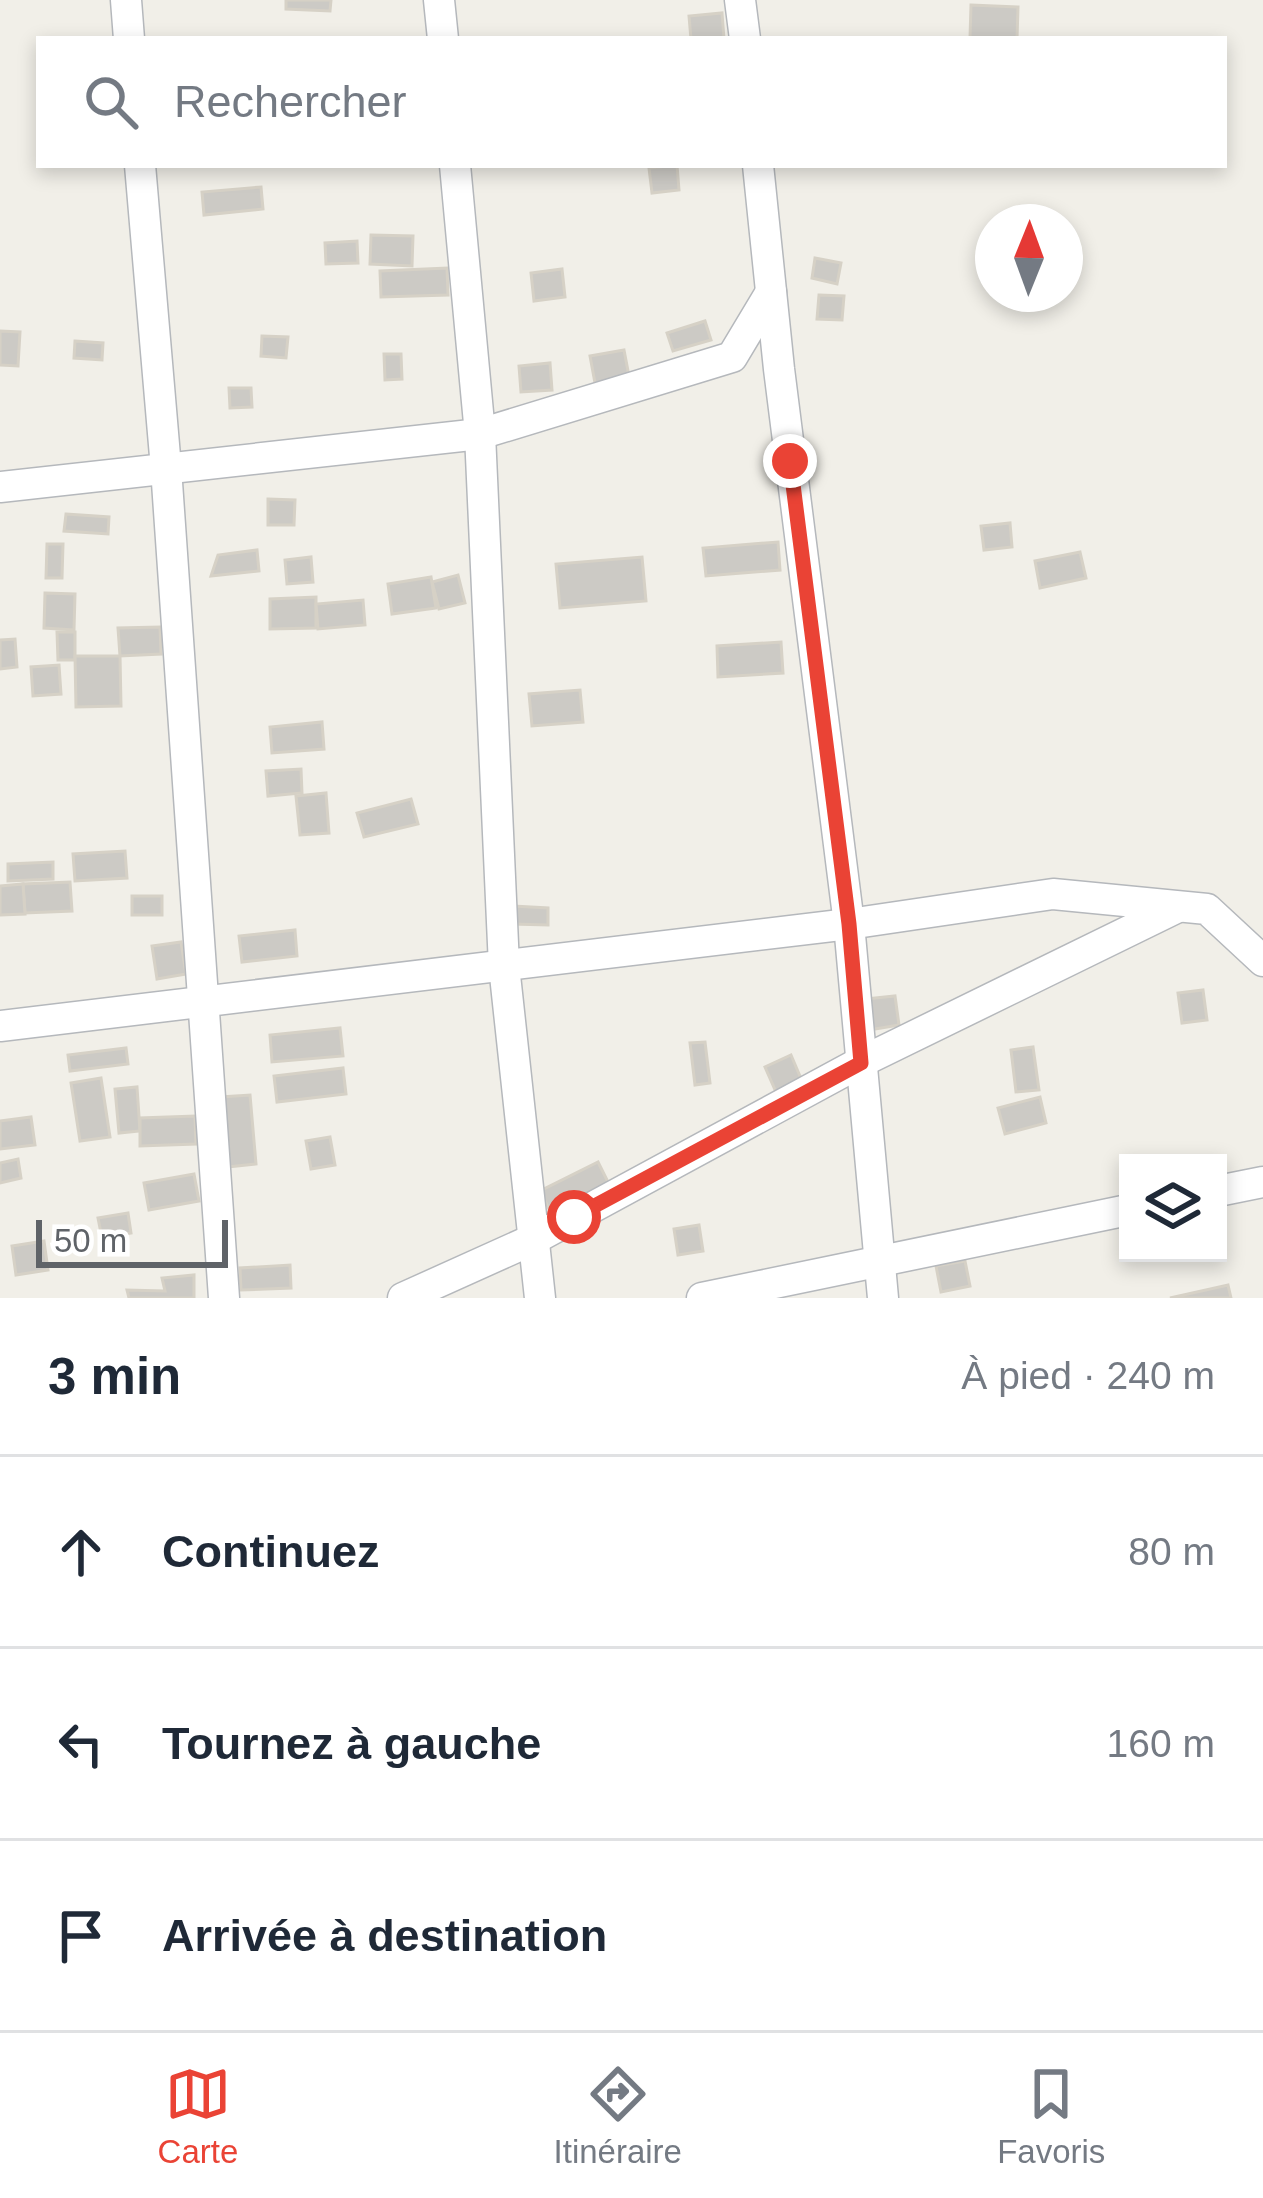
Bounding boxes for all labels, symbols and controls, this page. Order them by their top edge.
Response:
search box [36,36,1227,168]
icon: search [78,69,144,135]
text: Rechercher [174,76,407,127]
north arrow [975,204,1083,312]
route end [763,434,817,488]
map controls [1119,1154,1227,1262]
button: layers [1119,1154,1227,1262]
route start [547,1190,601,1244]
scale bar [36,1214,228,1267]
text: 50 m [54,1222,127,1259]
text: 3 min [48,1348,181,1405]
text: À pied · 240 m [961,1354,1215,1397]
icon: ahead [48,1519,114,1585]
text: Continuez [162,1526,379,1577]
text: 80 m [1128,1530,1215,1573]
icon: left [48,1711,114,1777]
text: Tournez à gauche [162,1718,541,1769]
text: 160 m [1107,1722,1215,1765]
icon: arrive [48,1903,114,1969]
text: Arrivée à destination [162,1910,607,1961]
tab: Carte [158,2061,238,2171]
tab: Itinéraire [554,2061,682,2171]
tab: Favoris [997,2061,1105,2171]

